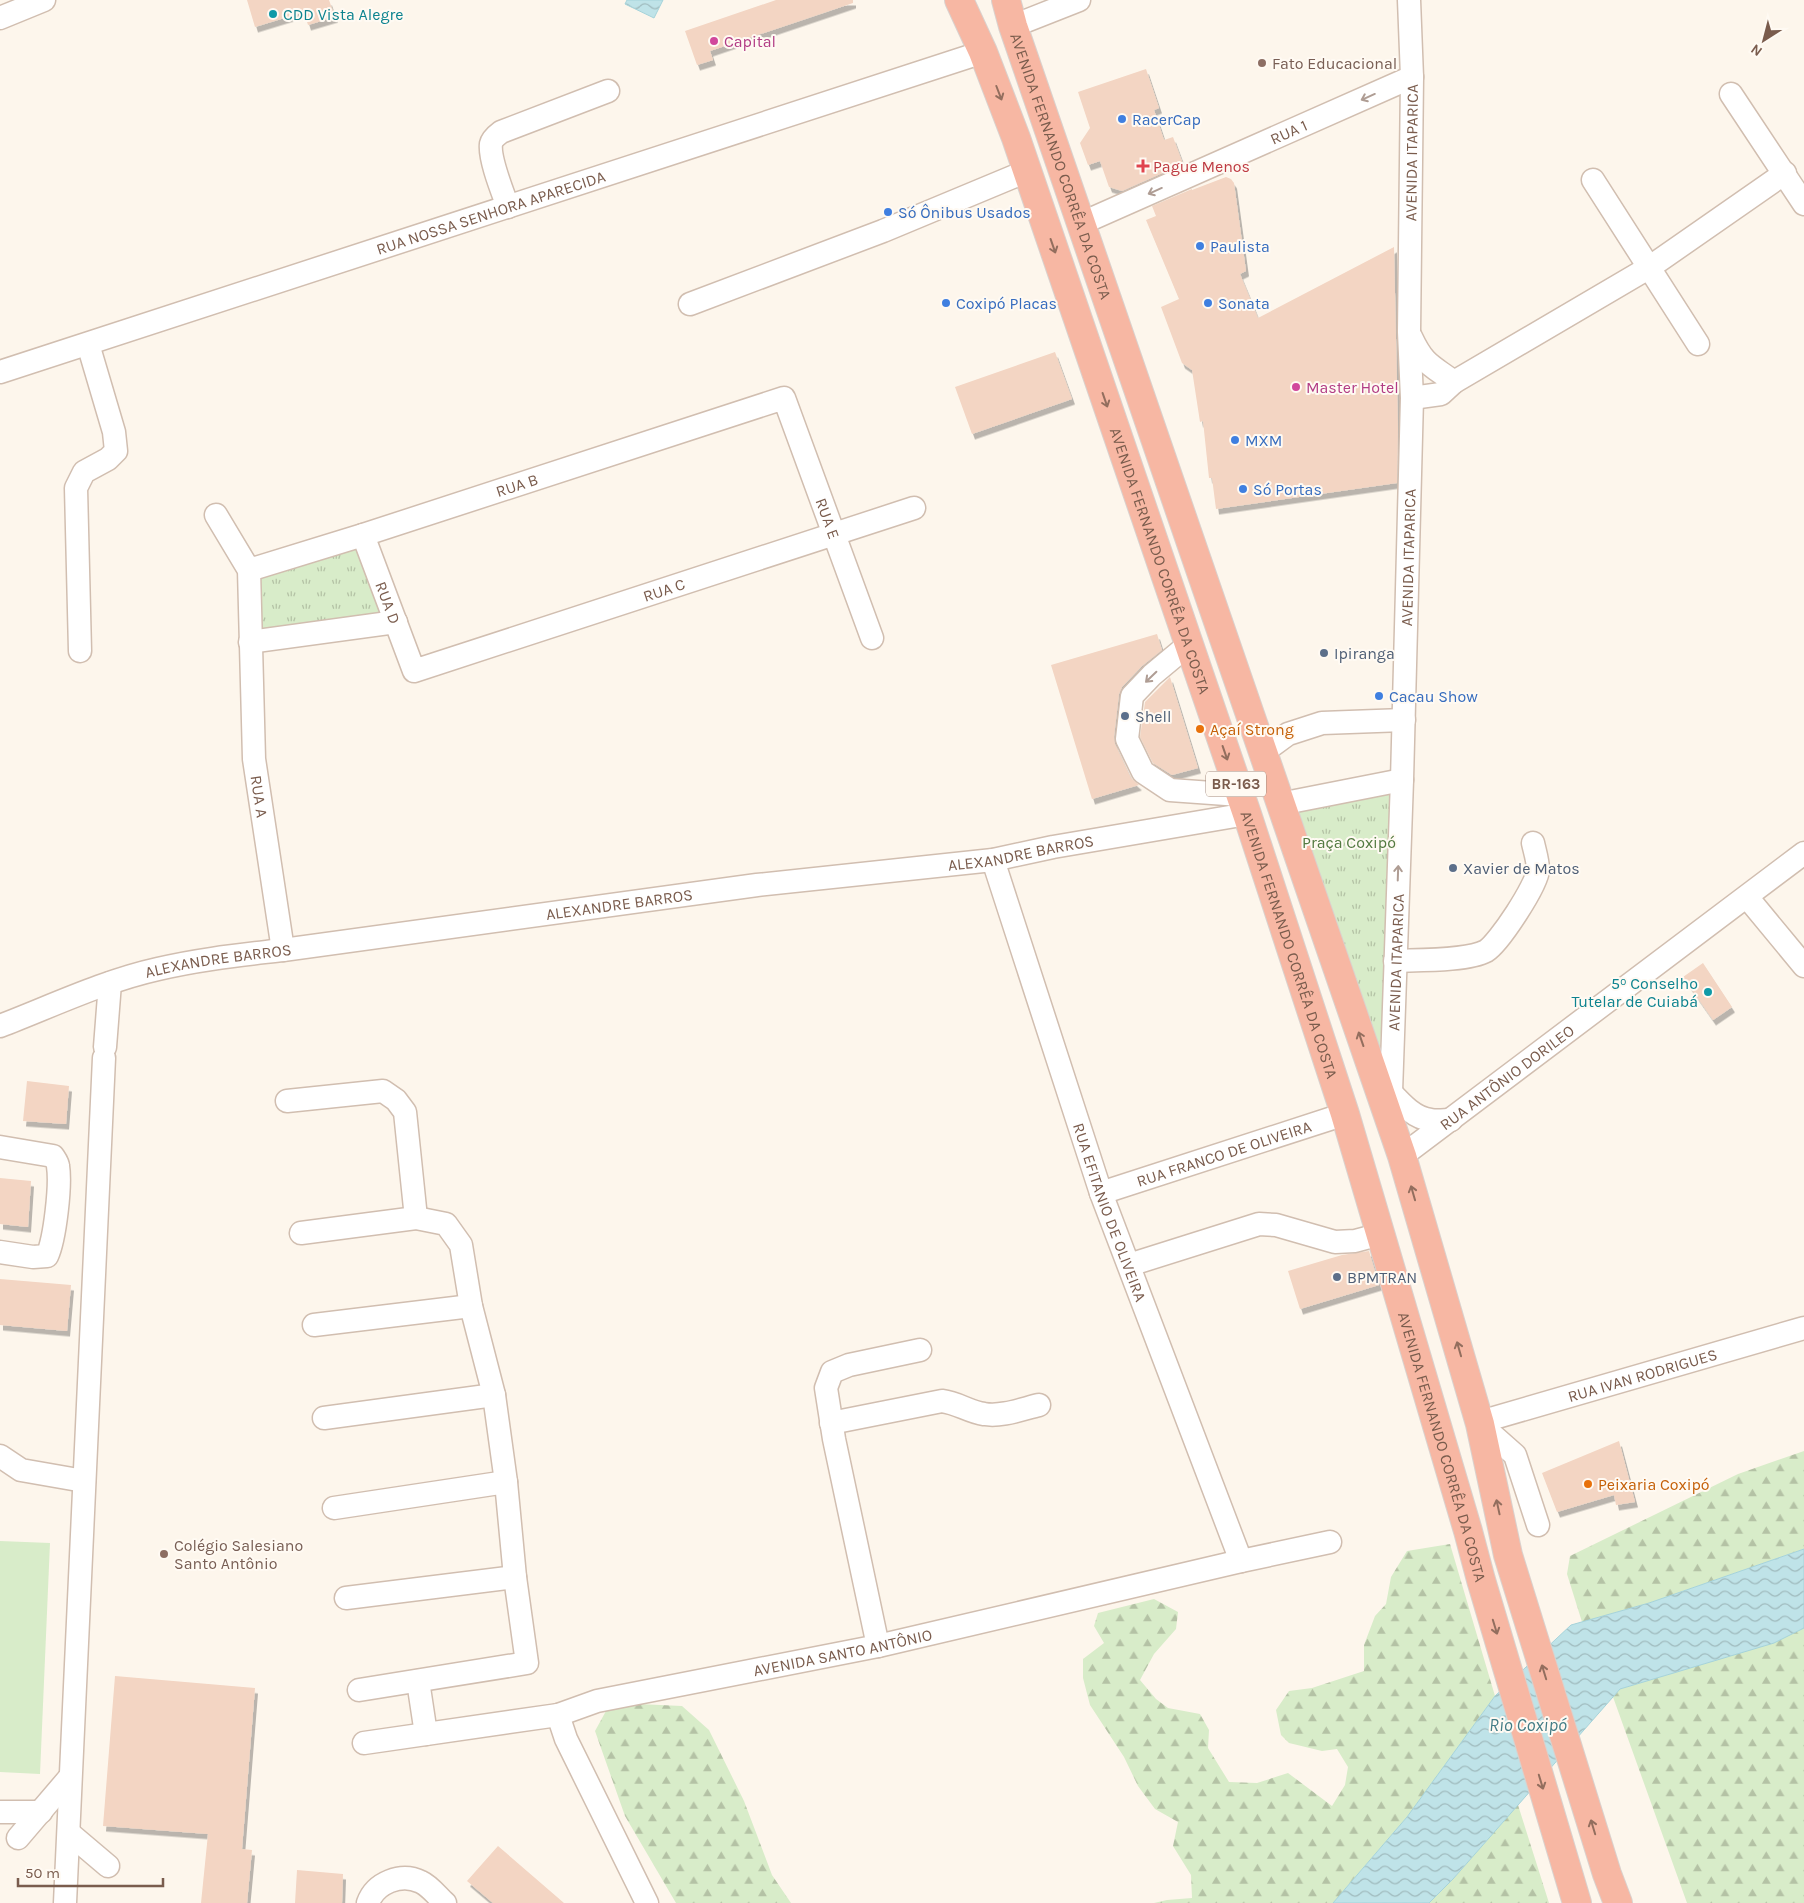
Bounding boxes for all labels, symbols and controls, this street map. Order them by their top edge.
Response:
place label: CDD Vista Alegre [283,5,403,24]
marker: CDD Vista Alegre [267,8,279,20]
north arrow [1739,15,1789,65]
street label: AVENIDA FERNANDO CORRÊA DA COSTA [1006,30,1115,302]
place label: Capital [724,32,776,51]
marker: Capital [708,35,720,47]
text: N [1748,40,1766,60]
place label: Fato Educacional [1272,54,1397,73]
marker: Fato Educacional [1256,57,1268,69]
street label: AVENIDA ITAPARICA [1401,84,1422,222]
one-way arrow [995,85,1004,100]
one-way arrow [1361,92,1376,102]
place label: RacerCap [1132,110,1201,129]
marker: RacerCap [1116,113,1128,125]
street label: RUA 1 [1267,116,1310,149]
place label: Pague Menos [1153,157,1250,176]
marker: Pague Menos [1137,160,1149,172]
street label: RUA NOSSA SENHORA APARECIDA [374,167,608,259]
one-way arrow [1148,187,1163,197]
place label: Só Ônibus Usados [898,203,1031,222]
marker: Só Ônibus Usados [882,206,894,218]
place label: Paulista [1210,237,1270,256]
one-way arrow [1049,238,1058,253]
marker: Paulista [1194,240,1206,252]
place label: Coxipó Placas [956,294,1057,313]
place label: Sonata [1218,294,1270,313]
marker: Coxipó Placas [940,297,952,309]
marker: Sonata [1202,297,1214,309]
place label: Master Hotel [1306,378,1399,397]
marker: Master Hotel [1290,381,1302,393]
one-way arrow [1101,392,1110,407]
street label: AVENIDA FERNANDO CORRÊA DA COSTA [1106,425,1214,697]
place label: MXM [1245,431,1282,450]
marker: MXM [1229,434,1241,446]
street label: RUA B [493,470,540,501]
place label: Só Portas [1253,480,1322,499]
marker: Só Portas [1237,483,1249,495]
street label: AVENIDA ITAPARICA [1397,489,1420,627]
street label: RUA E [811,495,844,541]
street label: RUA C [641,574,688,606]
street label: RUA D [371,579,404,626]
place label: Ipiranga [1334,644,1395,663]
marker: Ipiranga [1318,647,1330,659]
one-way arrow [1145,671,1157,683]
place label: Cacau Show [1389,687,1478,706]
marker: Cacau Show [1373,690,1385,702]
place label: Shell [1135,707,1172,726]
marker: Shell [1119,710,1131,722]
place label: Açaí Strong [1210,720,1294,739]
marker: Açaí Strong [1194,723,1206,735]
one-way arrow [1221,744,1230,760]
road number: BR-163 [1206,772,1266,796]
street label: RUA A [247,774,272,819]
street label: AVENIDA FERNANDO CORRÊA DA COSTA [1237,808,1342,1081]
street label: ALEXANDRE BARROS [947,831,1095,875]
park label: Praça Coxipó [1302,833,1396,852]
place label: Xavier de Matos [1463,859,1580,878]
marker: Xavier de Matos [1447,862,1459,874]
one-way arrow [1393,866,1403,882]
street label: ALEXANDRE BARROS [545,885,694,924]
street label: AVENIDA ITAPARICA [1384,893,1408,1031]
street label: ALEXANDRE BARROS [143,940,293,982]
place label: 5⁰ Conselho Tutelar de Cuiabá [1571,974,1698,1011]
marker: 5⁰ Conselho Tutelar de Cuiabá [1702,986,1714,998]
street label: RUA ANTÔNIO DORILEO [1436,1021,1578,1134]
one-way arrow [1356,1032,1365,1048]
street label: RUA FRANCO DE OLIVEIRA [1134,1117,1314,1191]
street label: RUA EFITANIO DE OLIVEIRA [1069,1120,1150,1304]
one-way arrow [1407,1186,1417,1202]
place label: BPMTRAN [1347,1268,1417,1287]
marker: BPMTRAN [1331,1271,1343,1283]
street label: AVENIDA FERNANDO CORRÊA DA COSTA [1394,1309,1490,1584]
one-way arrow [1453,1342,1463,1358]
street label: RUA IVAN RODRIGUES [1566,1345,1719,1406]
place label: Peixaria Coxipó [1598,1475,1710,1494]
marker: Peixaria Coxipó [1582,1478,1594,1490]
one-way arrow [1493,1499,1502,1515]
place label: Colégio Salesiano Santo Antônio [174,1536,303,1573]
marker: Colégio Salesiano Santo Antônio [158,1548,170,1560]
one-way arrow [1490,1618,1500,1634]
street label: AVENIDA SANTO ANTÔNIO [752,1625,934,1680]
one-way arrow [1539,1665,1549,1681]
water label: Rio Coxipó [1489,1714,1567,1736]
one-way arrow [1536,1774,1546,1790]
one-way arrow [1587,1820,1597,1836]
scale bar [18,1856,162,1888]
text: 50 m [25,1864,60,1882]

